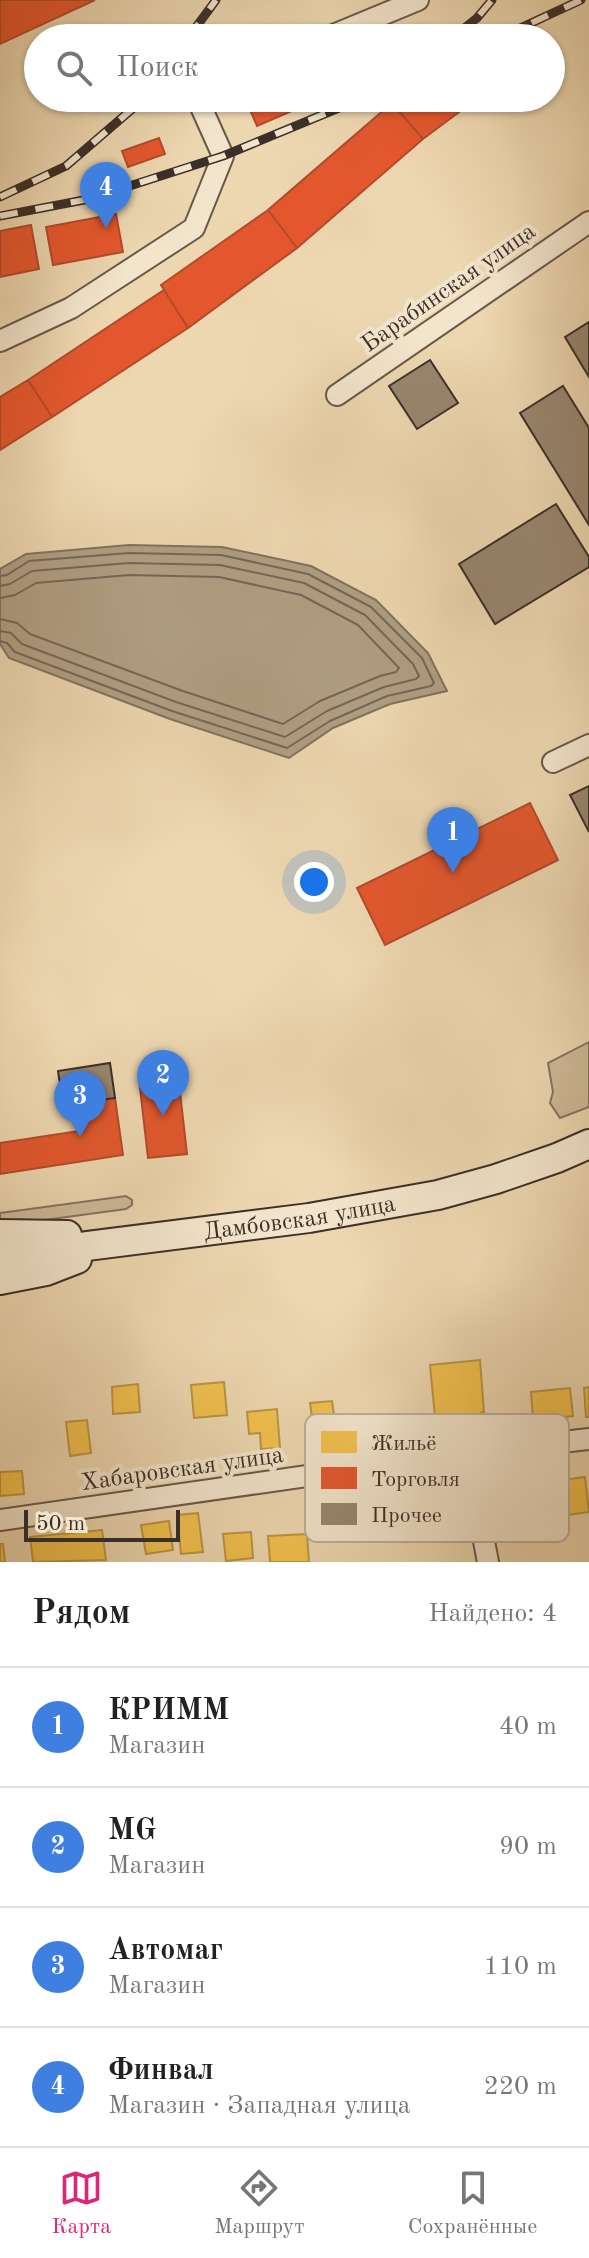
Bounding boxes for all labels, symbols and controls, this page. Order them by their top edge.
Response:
search box [24,24,565,112]
icon: search [52,46,96,90]
text: Поиск [116,53,199,83]
pin: 4 [80,162,132,228]
street label: Барабинская улица [358,220,541,358]
pin: 1 [427,807,479,873]
your location [294,862,334,902]
pin: 2 [137,1050,189,1116]
pin: 3 [54,1071,106,1137]
street label: Дамбовская улица [202,1193,398,1245]
legend [305,1414,569,1542]
text: Жильё [371,1433,436,1455]
street label: Хабаровская улица [79,1444,285,1496]
text: Торговля [371,1469,460,1491]
text: Прочее [371,1505,442,1527]
scale bar [24,1506,180,1542]
text: 50 m [36,1513,85,1535]
text: Рядом [32,1597,131,1631]
text: Найдено: 4 [428,1601,557,1627]
text: КРИММ [108,1696,229,1726]
text: 1 [50,1714,66,1740]
text: 40 m [499,1714,557,1740]
text: Магазин [108,1733,206,1759]
text: MG [108,1816,156,1846]
text: 2 [50,1834,66,1860]
text: 90 m [499,1834,557,1860]
text: Магазин [108,1853,206,1879]
text: Автомаг [108,1936,223,1966]
text: 3 [50,1954,66,1980]
text: 110 m [484,1954,557,1980]
text: Магазин [108,1973,206,1999]
text: Финвал [108,2056,214,2086]
text: 4 [50,2074,66,2100]
text: 220 m [484,2074,557,2100]
text: Магазин · Западная улица [108,2093,411,2119]
tab: Карта [52,2166,111,2241]
tab: Маршрут [214,2166,305,2241]
tab: Сохранённые [408,2166,537,2241]

